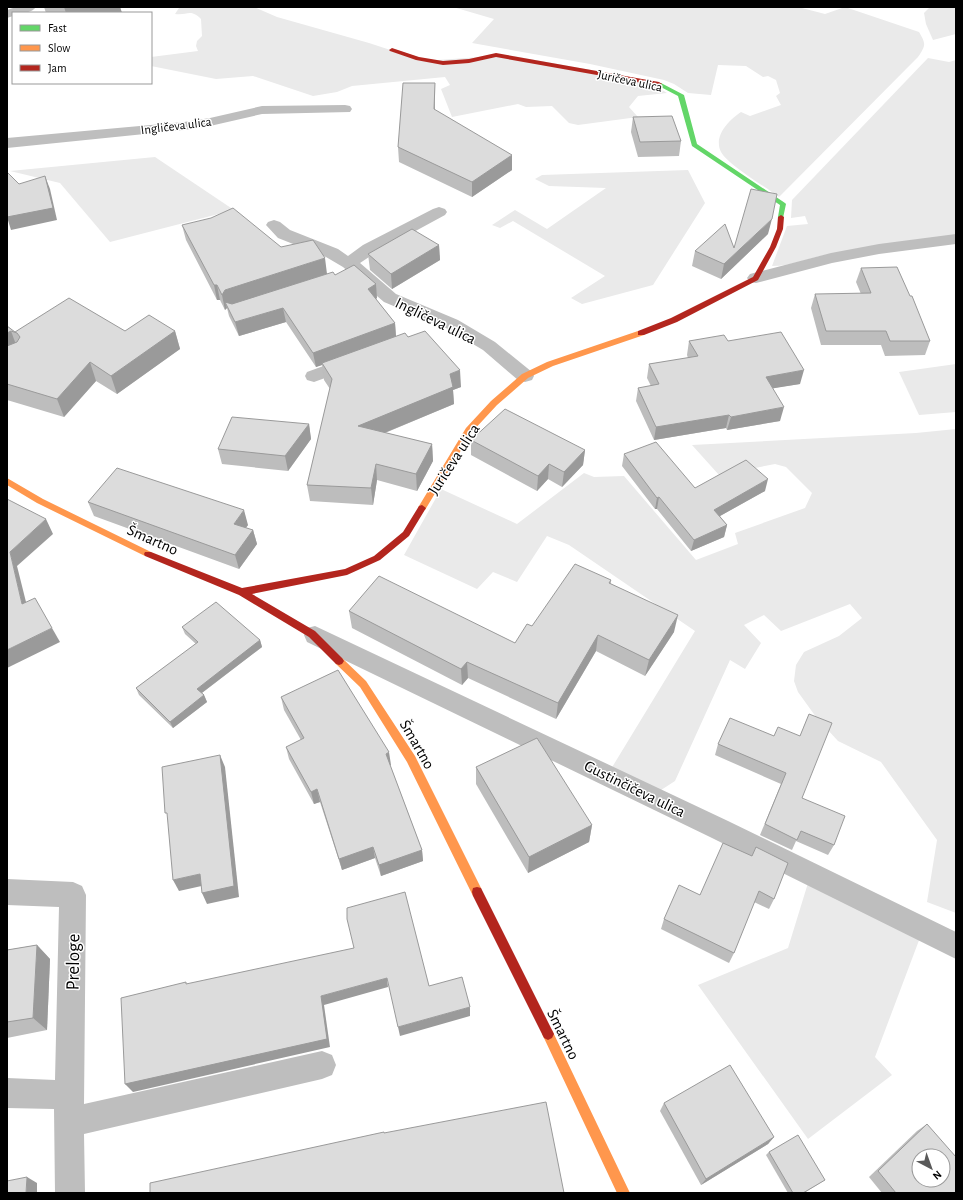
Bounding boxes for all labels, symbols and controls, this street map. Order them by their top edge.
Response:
legend [12,12,152,84]
text: Fast [48,22,67,34]
text: Slow [48,42,70,54]
text: Jam [48,62,67,74]
street label: Juričeva ulica [596,68,663,95]
street label: Ingličeva ulica [140,116,212,137]
street label: Ingličeva ulica [393,295,478,347]
street label: Juričeva ulica [425,421,483,498]
street label: Šmartno [125,520,181,558]
street label: Šmartno [397,716,439,772]
street label: Gustinčičeva ulica [582,758,688,820]
street label: Preloge [64,934,83,990]
street label: Šmartno [544,1006,584,1062]
north arrow [911,1148,951,1188]
text: N [931,1169,944,1182]

